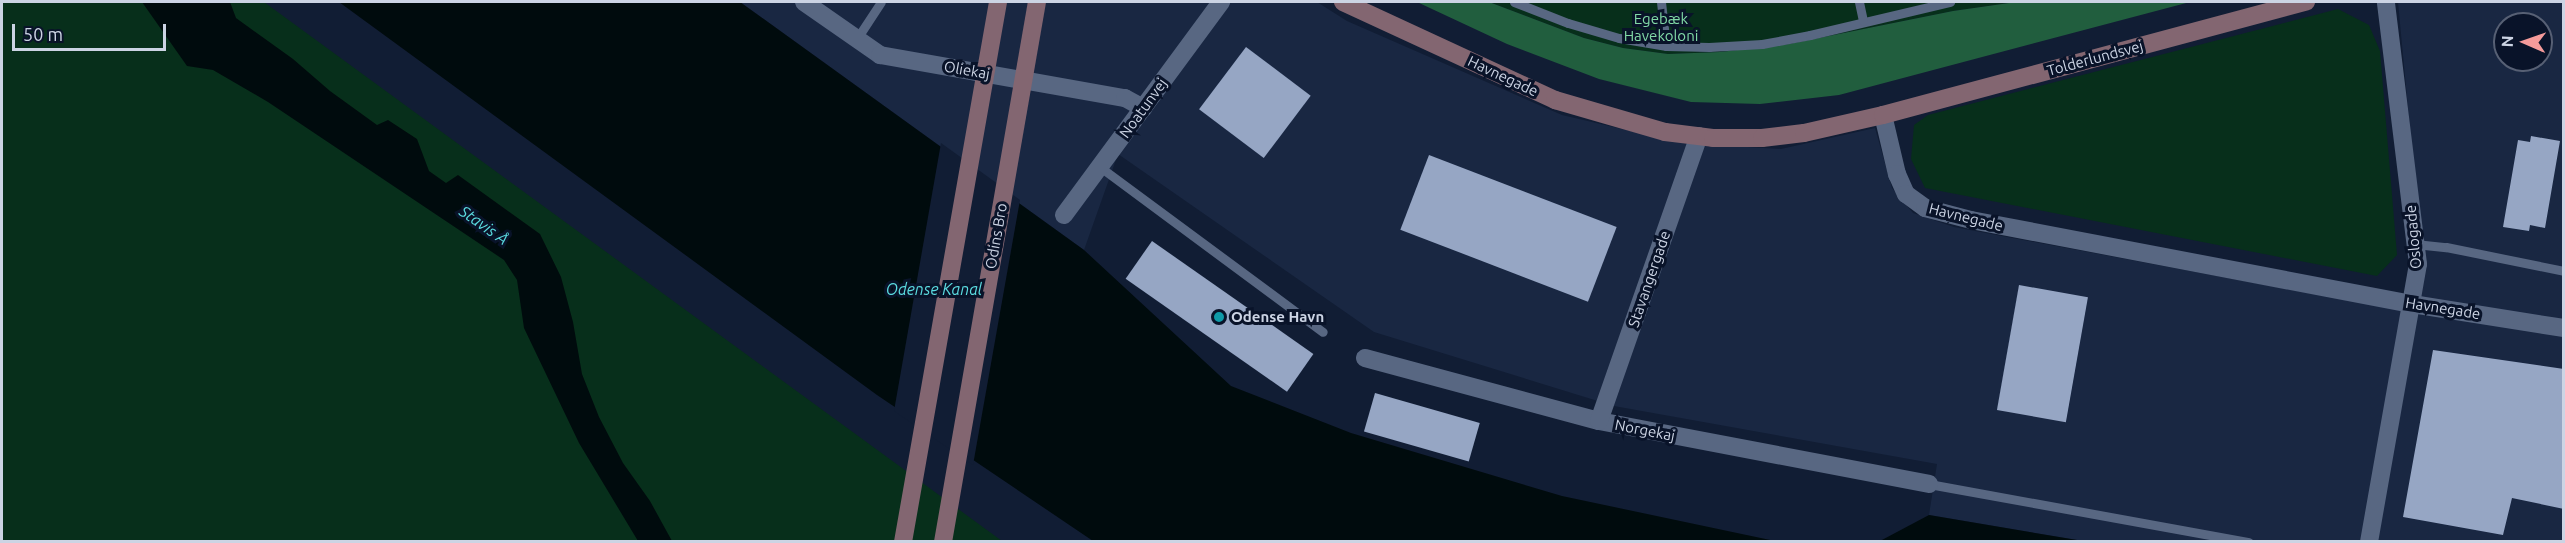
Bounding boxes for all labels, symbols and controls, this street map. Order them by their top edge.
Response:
park label: Egebæk Havekoloni [1624,9,1698,44]
scale bar [15,12,170,50]
north arrow [2493,12,2553,72]
text: 50 m [23,24,63,44]
text: N [2498,35,2516,48]
street label: Tolderlundsvej [2045,37,2145,79]
street label: Havnegade [1465,52,1541,100]
street label: Oliekaj [943,57,991,83]
street label: Noatunvej [1115,75,1171,141]
street label: Havnegade [1927,199,2005,235]
water label: Stavis Å [456,201,512,249]
street label: Odins Bro [981,202,1011,270]
street label: Oslogade [2401,204,2425,270]
street label: Stavangergade [1624,228,1674,330]
water label: Odense Kanal [886,279,982,299]
street label: Havnegade [2404,293,2482,323]
place label: Odense Havn [1231,308,1324,326]
marker: Odense Havn [1212,310,1226,324]
street label: Norgekaj [1613,415,1677,445]

